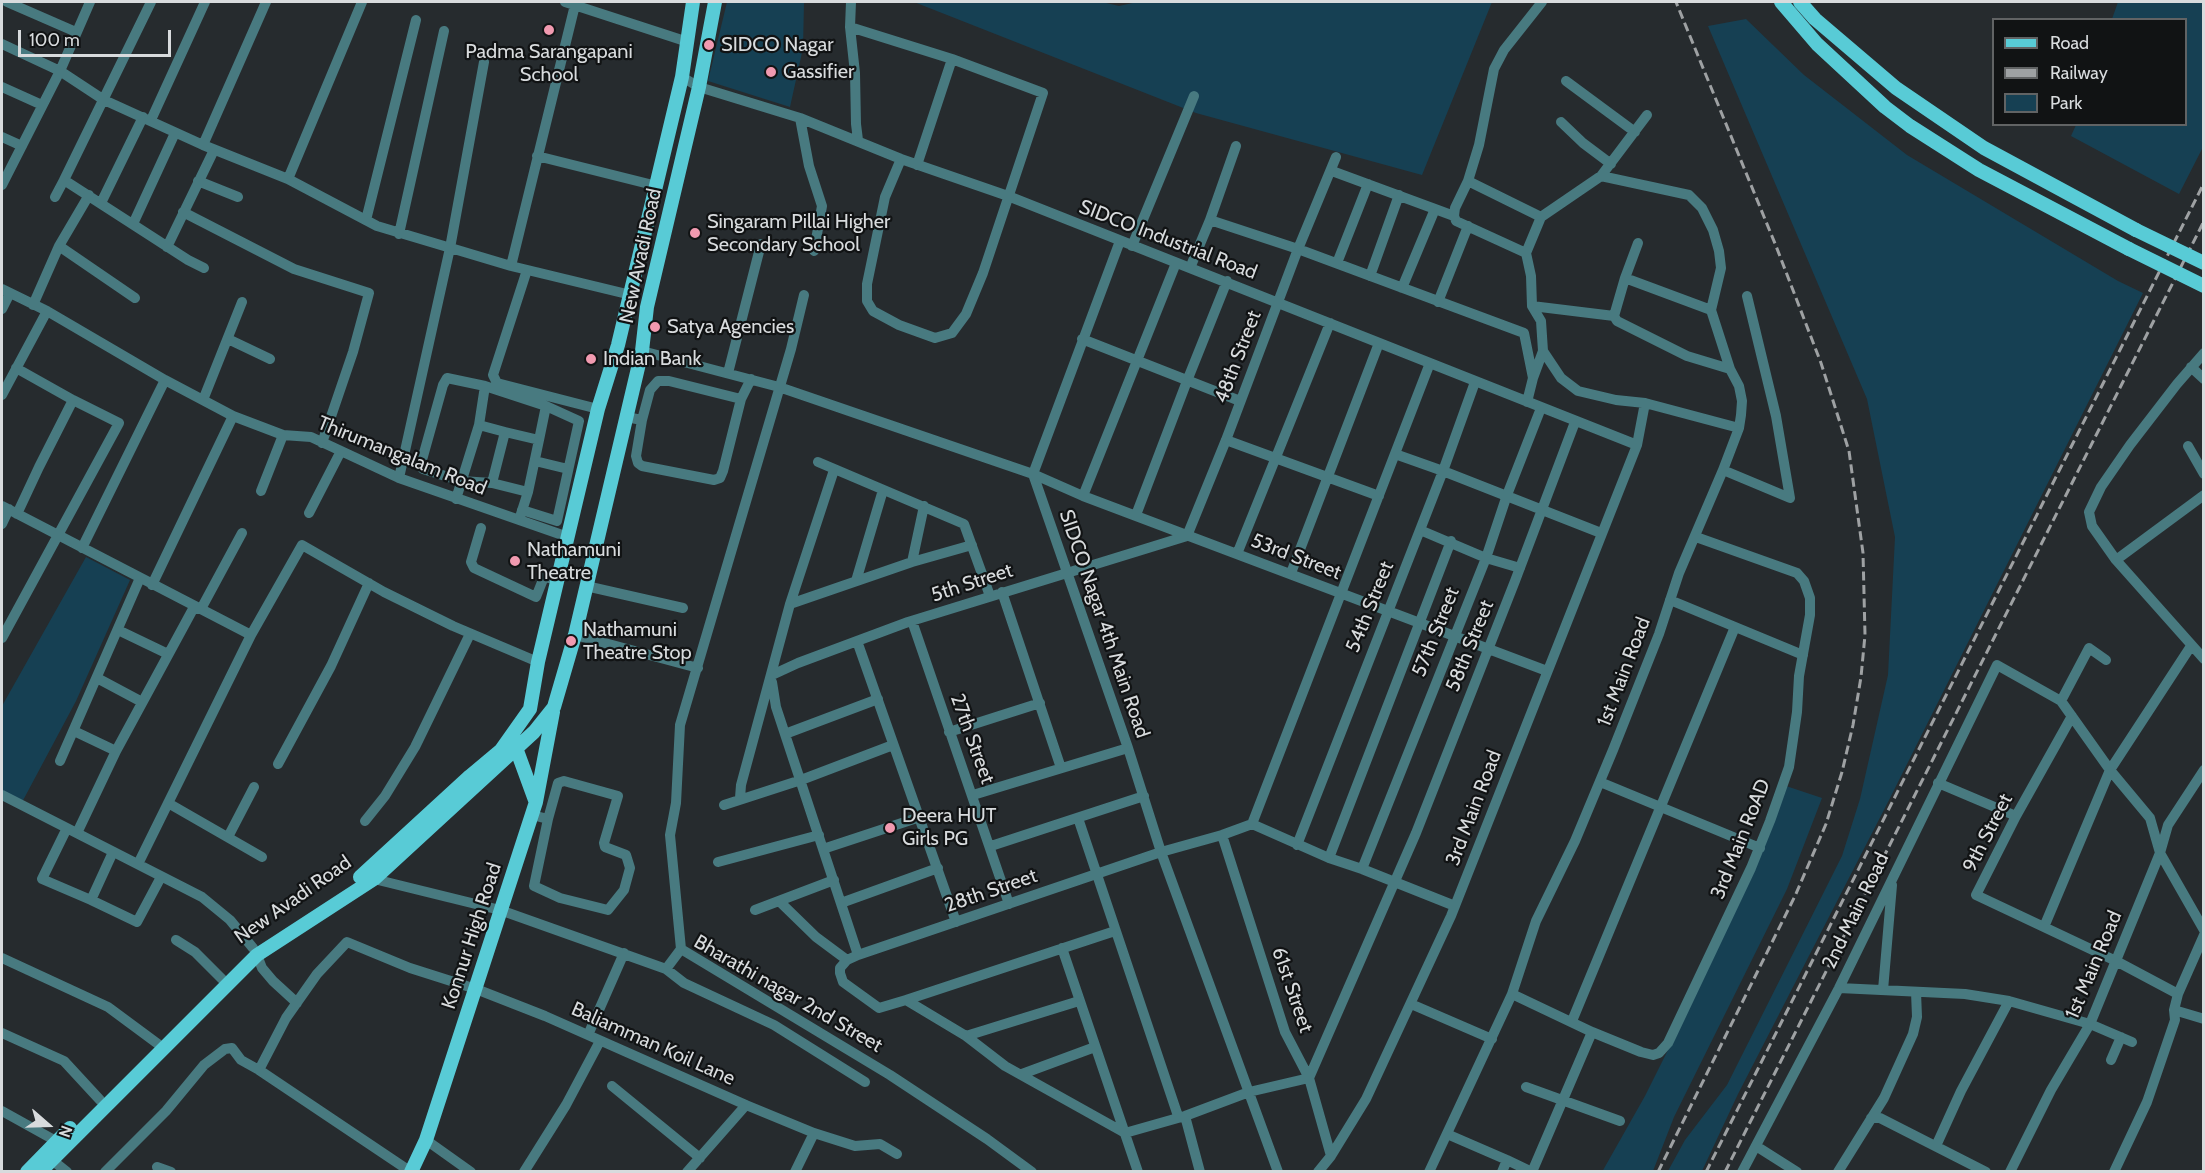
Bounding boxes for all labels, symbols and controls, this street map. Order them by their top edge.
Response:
scale bar [21,18,174,56]
legend [1992,18,2187,126]
marker: Padma Sarangapani School [542,23,556,37]
text: 100 m [29,29,80,51]
text: Road [2050,32,2089,54]
place label: SIDCO Nagar [721,33,834,57]
marker: SIDCO Nagar [702,38,716,52]
place label: Padma Sarangapani School [465,40,633,87]
place label: Gassifier [783,60,854,84]
text: Railway [2050,62,2108,84]
marker: Gassifier [764,65,778,79]
text: Park [2050,92,2082,114]
street label: New Avadi Road [615,186,667,326]
street label: SIDCO Industrial Road [1076,195,1260,285]
place label: Singaram Pillai Higher Secondary School [707,210,890,257]
marker: Singaram Pillai Higher Secondary School [688,226,702,240]
street label: 48th Street [1209,307,1267,407]
place label: Satya Agencies [667,315,794,339]
marker: Satya Agencies [648,320,662,334]
place label: Indian Bank [603,347,701,371]
marker: Indian Bank [584,352,598,366]
street label: Thirumangalam Road [314,411,490,501]
street label: SIDCO Nagar 4th Main Road [1054,507,1154,741]
street label: 53rd Street [1247,529,1345,585]
place label: Nathamuni Theatre [527,538,621,585]
marker: Nathamuni Theatre [508,554,522,568]
street label: 54th Street [1341,558,1399,656]
street label: 5th Street [928,559,1016,607]
street label: 57th Street [1407,584,1465,680]
street label: 58th Street [1441,597,1499,695]
street label: 1st Main Road [1592,614,1656,730]
place label: Nathamuni Theatre Stop [583,618,692,665]
marker: Nathamuni Theatre Stop [564,634,578,648]
street label: 27th Street [945,691,999,787]
street label: 3rd Main Road [1441,747,1507,869]
street label: 3rd Main RoAD [1706,775,1776,903]
street label: 9th Street [1958,790,2018,876]
place label: Deera HUT Girls PG [902,804,996,851]
marker: Deera HUT Girls PG [883,821,897,835]
street label: 2nd Main Road [1818,849,1894,973]
street label: New Avadi Road [230,851,356,949]
street label: Konnur High Road [437,860,507,1012]
street label: 28th Street [942,864,1040,918]
street label: 1st Main Road [2060,907,2128,1023]
street label: Bharathi nagar 2nd Street [689,930,887,1058]
street label: 61st Street [1266,944,1318,1036]
street label: Baliamman Koil Lane [567,997,739,1091]
north arrow [18,1095,78,1155]
text: N [55,1123,76,1140]

